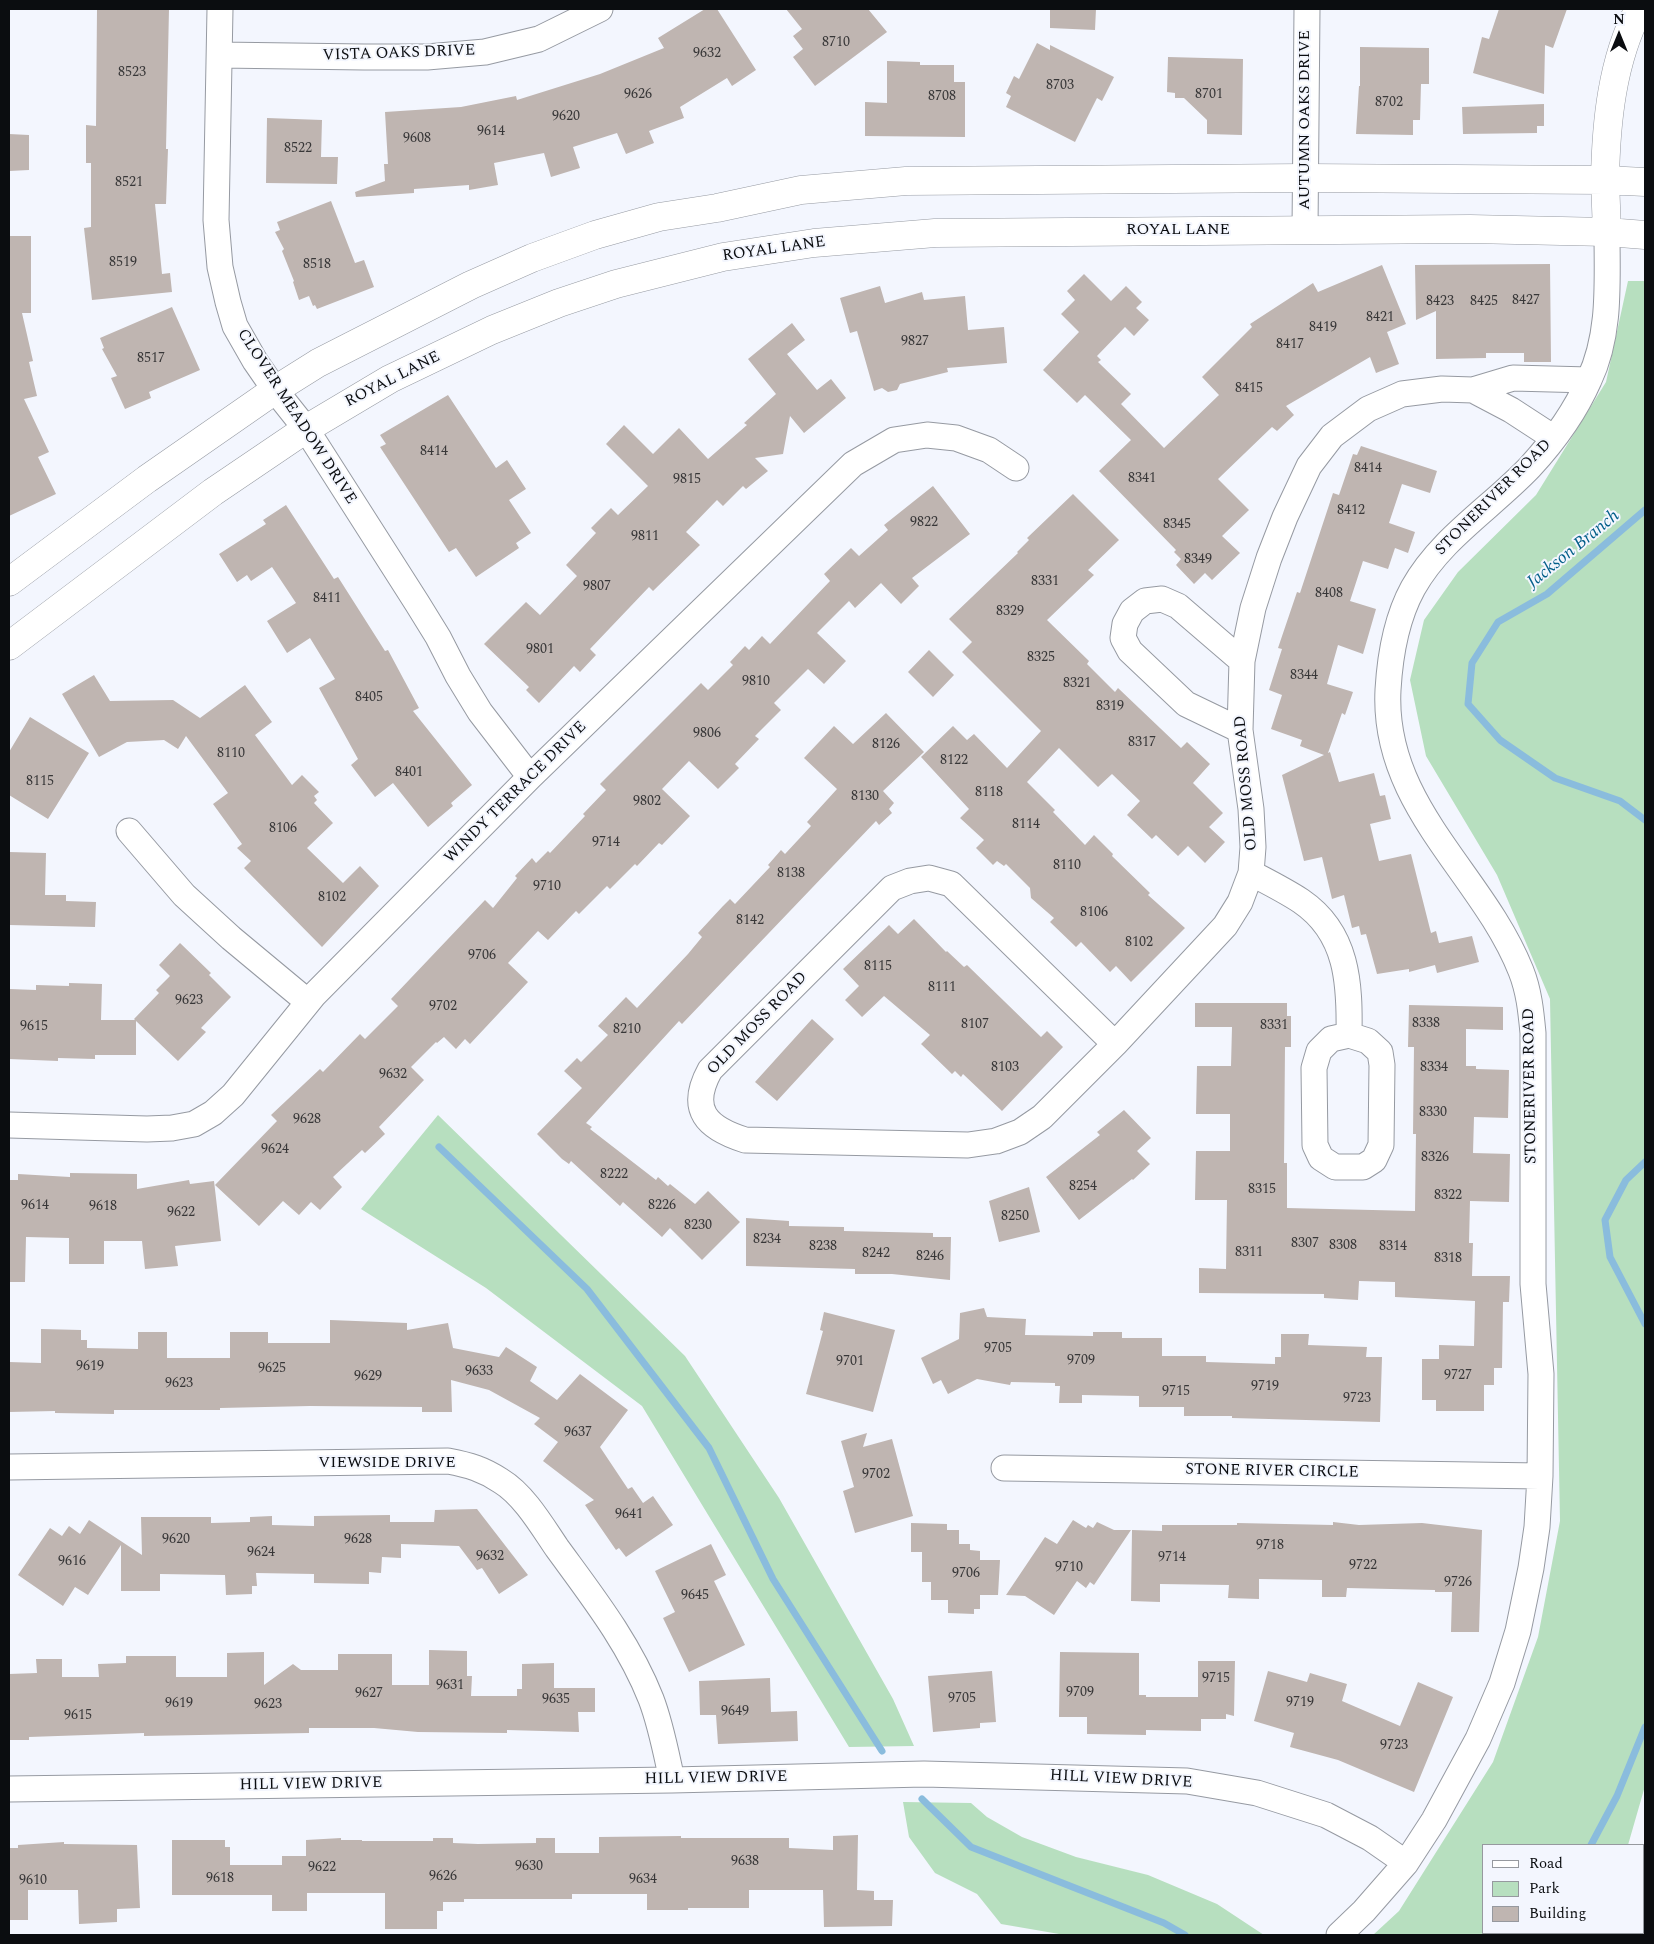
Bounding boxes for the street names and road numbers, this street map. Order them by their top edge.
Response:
street label: AUTUMN OAKS DRIVE [1296,30,1316,210]
street label: VISTA OAKS DRIVE [322,42,476,66]
street label: ROYAL LANE [1126,221,1230,241]
street label: ROYAL LANE [721,233,827,267]
street label: CLOVER MEADOW DRIVE [232,326,360,508]
street label: ROYAL LANE [342,348,444,412]
street label: STONERIVER ROAD [1432,436,1556,560]
street label: OLD MOSS ROAD [1232,715,1262,851]
street label: WINDY TERRACE DRIVE [441,718,591,868]
street label: OLD MOSS ROAD [704,968,812,1080]
street label: STONERIVER ROAD [1520,1008,1542,1164]
street label: VIEWSIDE DRIVE [318,1454,456,1474]
street label: STONE RIVER CIRCLE [1185,1461,1359,1483]
street label: HILL VIEW DRIVE [1049,1767,1193,1793]
street label: HILL VIEW DRIVE [644,1768,788,1790]
street label: HILL VIEW DRIVE [239,1774,383,1796]

